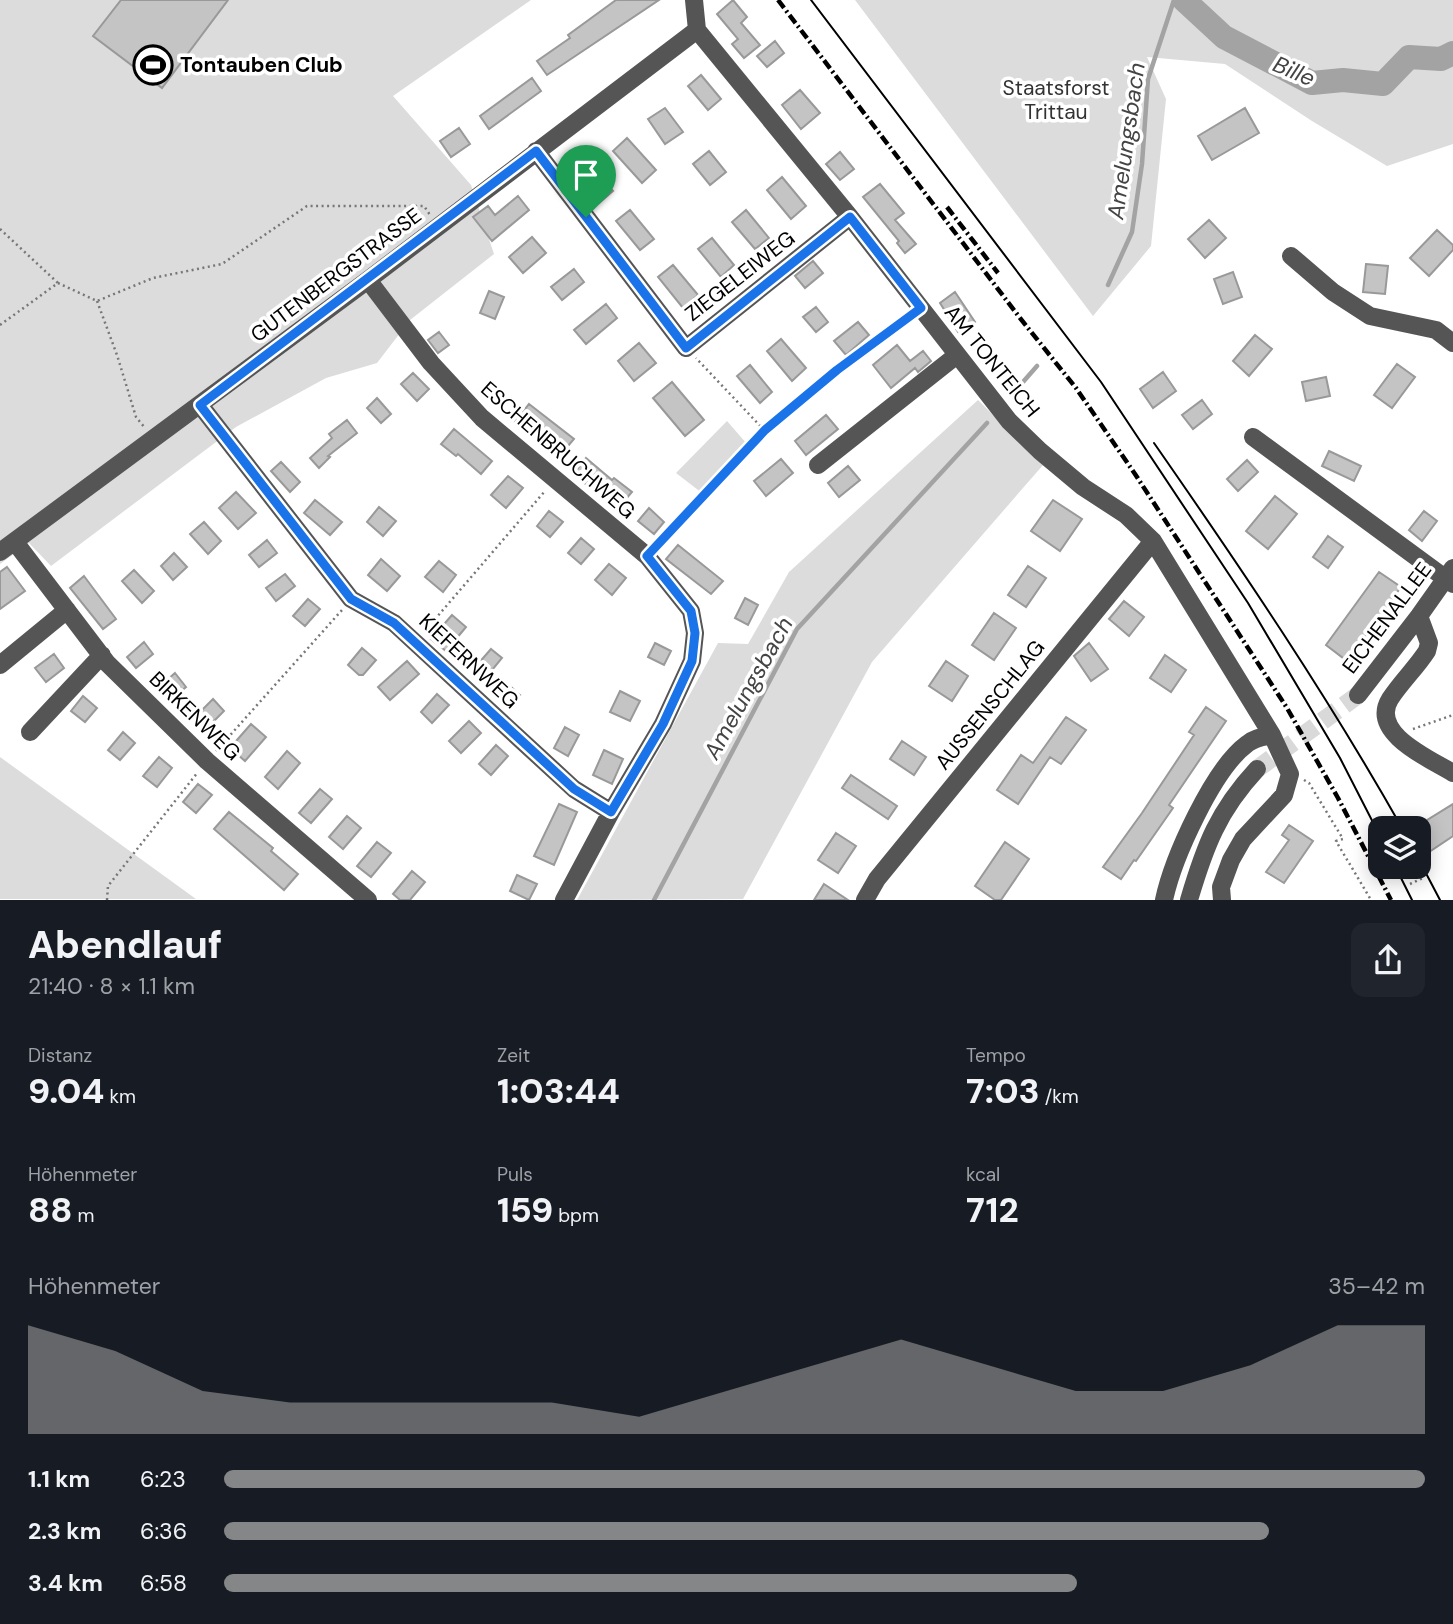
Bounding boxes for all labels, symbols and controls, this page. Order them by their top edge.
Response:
sports icon: Tontauben Club [132,44,174,86]
water label: Bille [1268,49,1320,93]
place label: Tontauben Club [180,51,343,79]
water label: Amelungsbach [1100,61,1152,222]
park label: Staatsforst Trittau [1003,74,1110,126]
pin [556,145,616,217]
icon: arrive [567,156,605,194]
street label: GUTENBERGSTRASSE [245,202,427,348]
street label: ZIEGELEIWEG [679,224,801,328]
street label: AM TONTEICH [938,299,1046,423]
street label: ESCHENBRUCHWEG [475,375,641,525]
street label: EICHENALLEE [1336,557,1438,679]
street label: KIEFERNWEG [413,607,525,715]
water label: Amelungsbach [696,612,799,765]
street label: AUSSENSCHLAG [929,634,1051,776]
street label: BIRKENWEG [143,665,247,767]
map controls [1368,816,1431,879]
button: layers [1368,816,1431,879]
text: Abendlauf [28,920,222,970]
button: share [1351,923,1425,997]
text: 21:40 · 8 × 1.1 km [28,971,195,1001]
text: Distanz [28,1043,92,1068]
text: Zeit [497,1043,530,1068]
text: Tempo [966,1043,1026,1068]
text: 9.04 [28,1068,104,1114]
text: 1:03:44 [497,1068,620,1114]
text: 7:03 [966,1068,1040,1114]
text: km [104,1084,136,1109]
text: /km [1040,1084,1079,1109]
text: Höhenmeter [28,1162,137,1187]
text: Puls [497,1162,533,1187]
text: kcal [966,1162,1000,1187]
text: 88 [28,1187,72,1233]
text: 159 [497,1187,553,1233]
text: 712 [966,1187,1019,1233]
text: m [72,1203,94,1228]
text: bpm [553,1203,599,1228]
text: Höhenmeter [28,1271,160,1301]
text: 35–42 m [1328,1271,1425,1301]
text: 1.1 km [28,1464,90,1494]
text: 6:23 [140,1464,186,1494]
text: 2.3 km [28,1516,101,1546]
text: 6:36 [140,1516,187,1546]
text: 3.4 km [28,1568,103,1598]
text: 6:58 [140,1568,187,1598]

